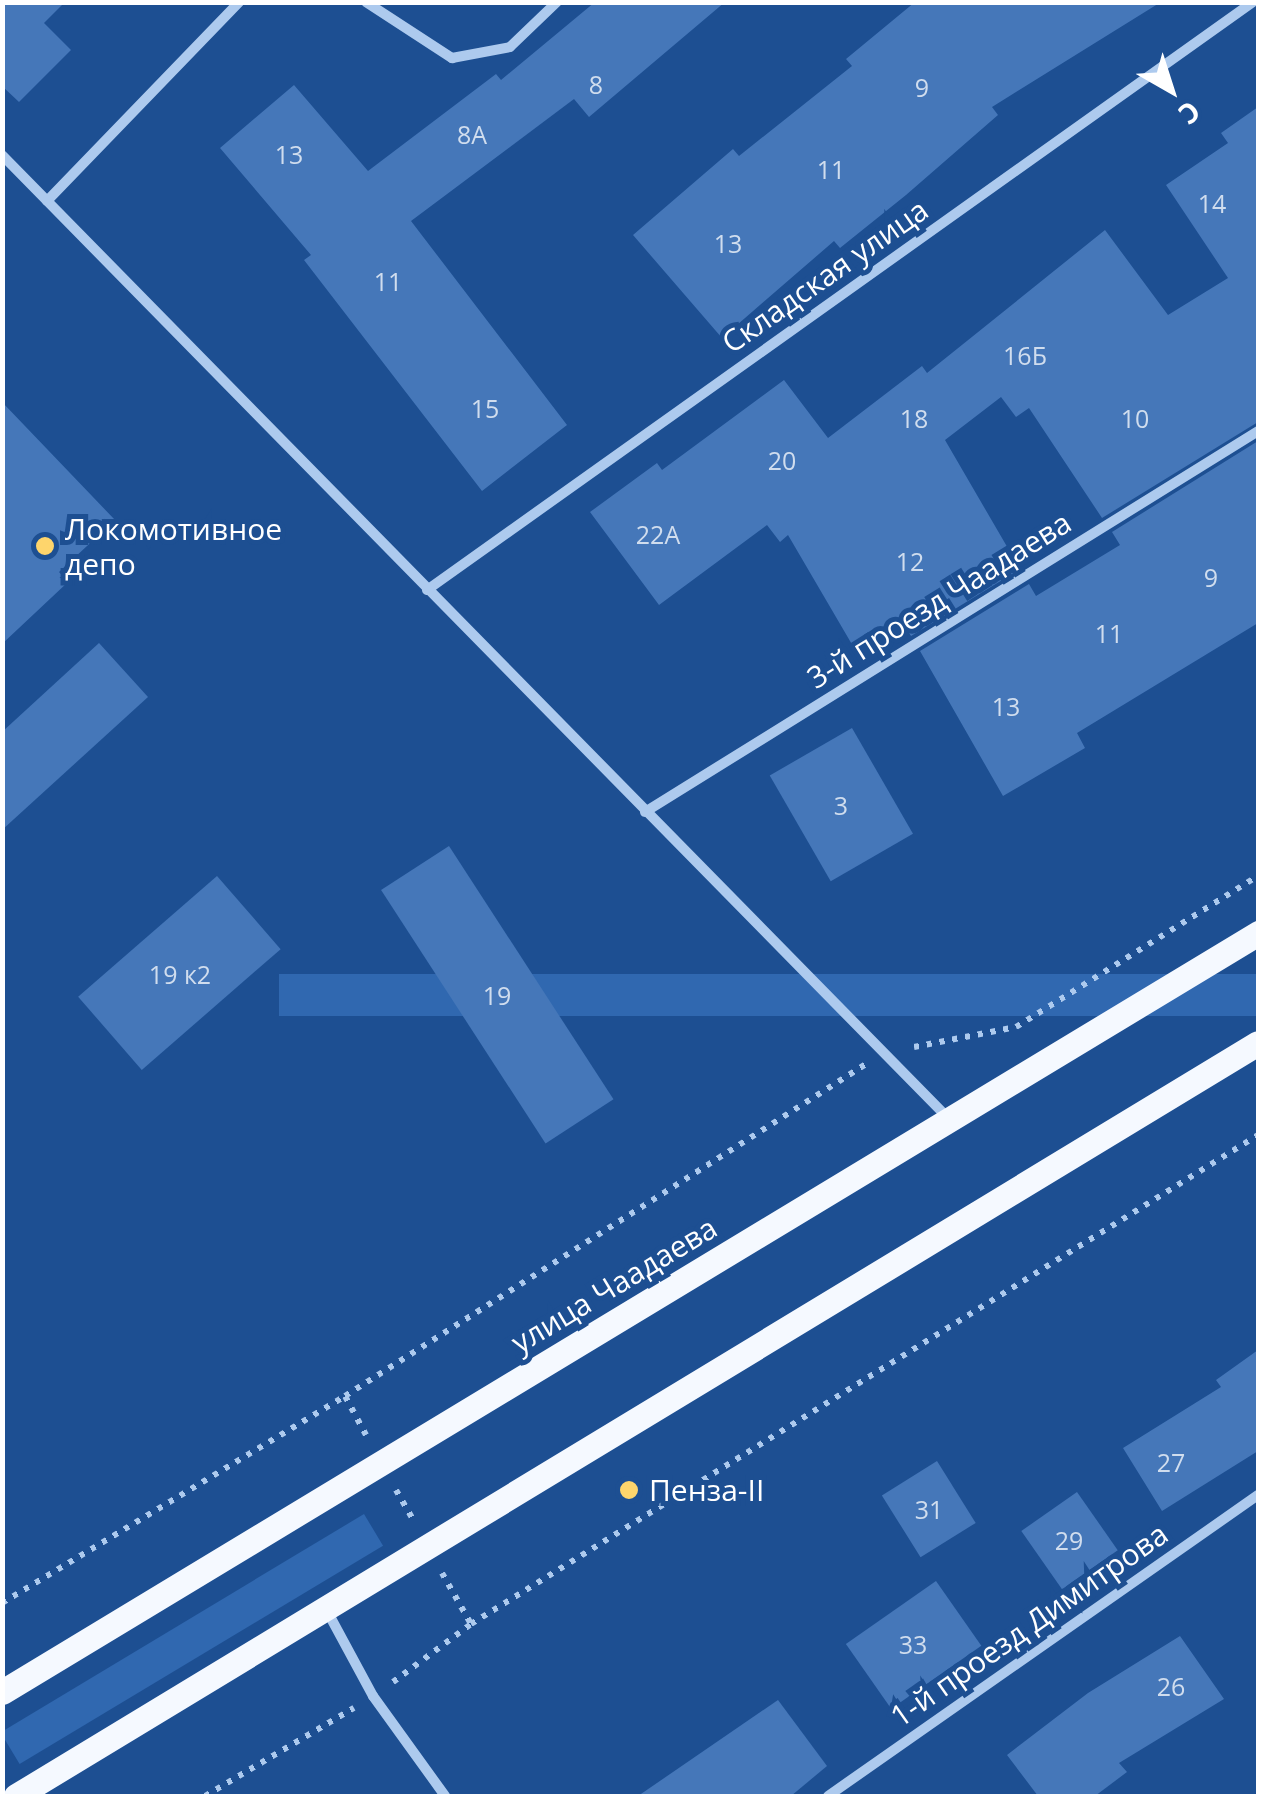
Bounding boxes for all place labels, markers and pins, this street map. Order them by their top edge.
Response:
place label: Локомотивное депо [65,511,282,582]
marker: Локомотивное депо [34,535,56,557]
place label: Пенза-II [649,1472,764,1508]
marker: Пенза-II [618,1479,640,1501]

